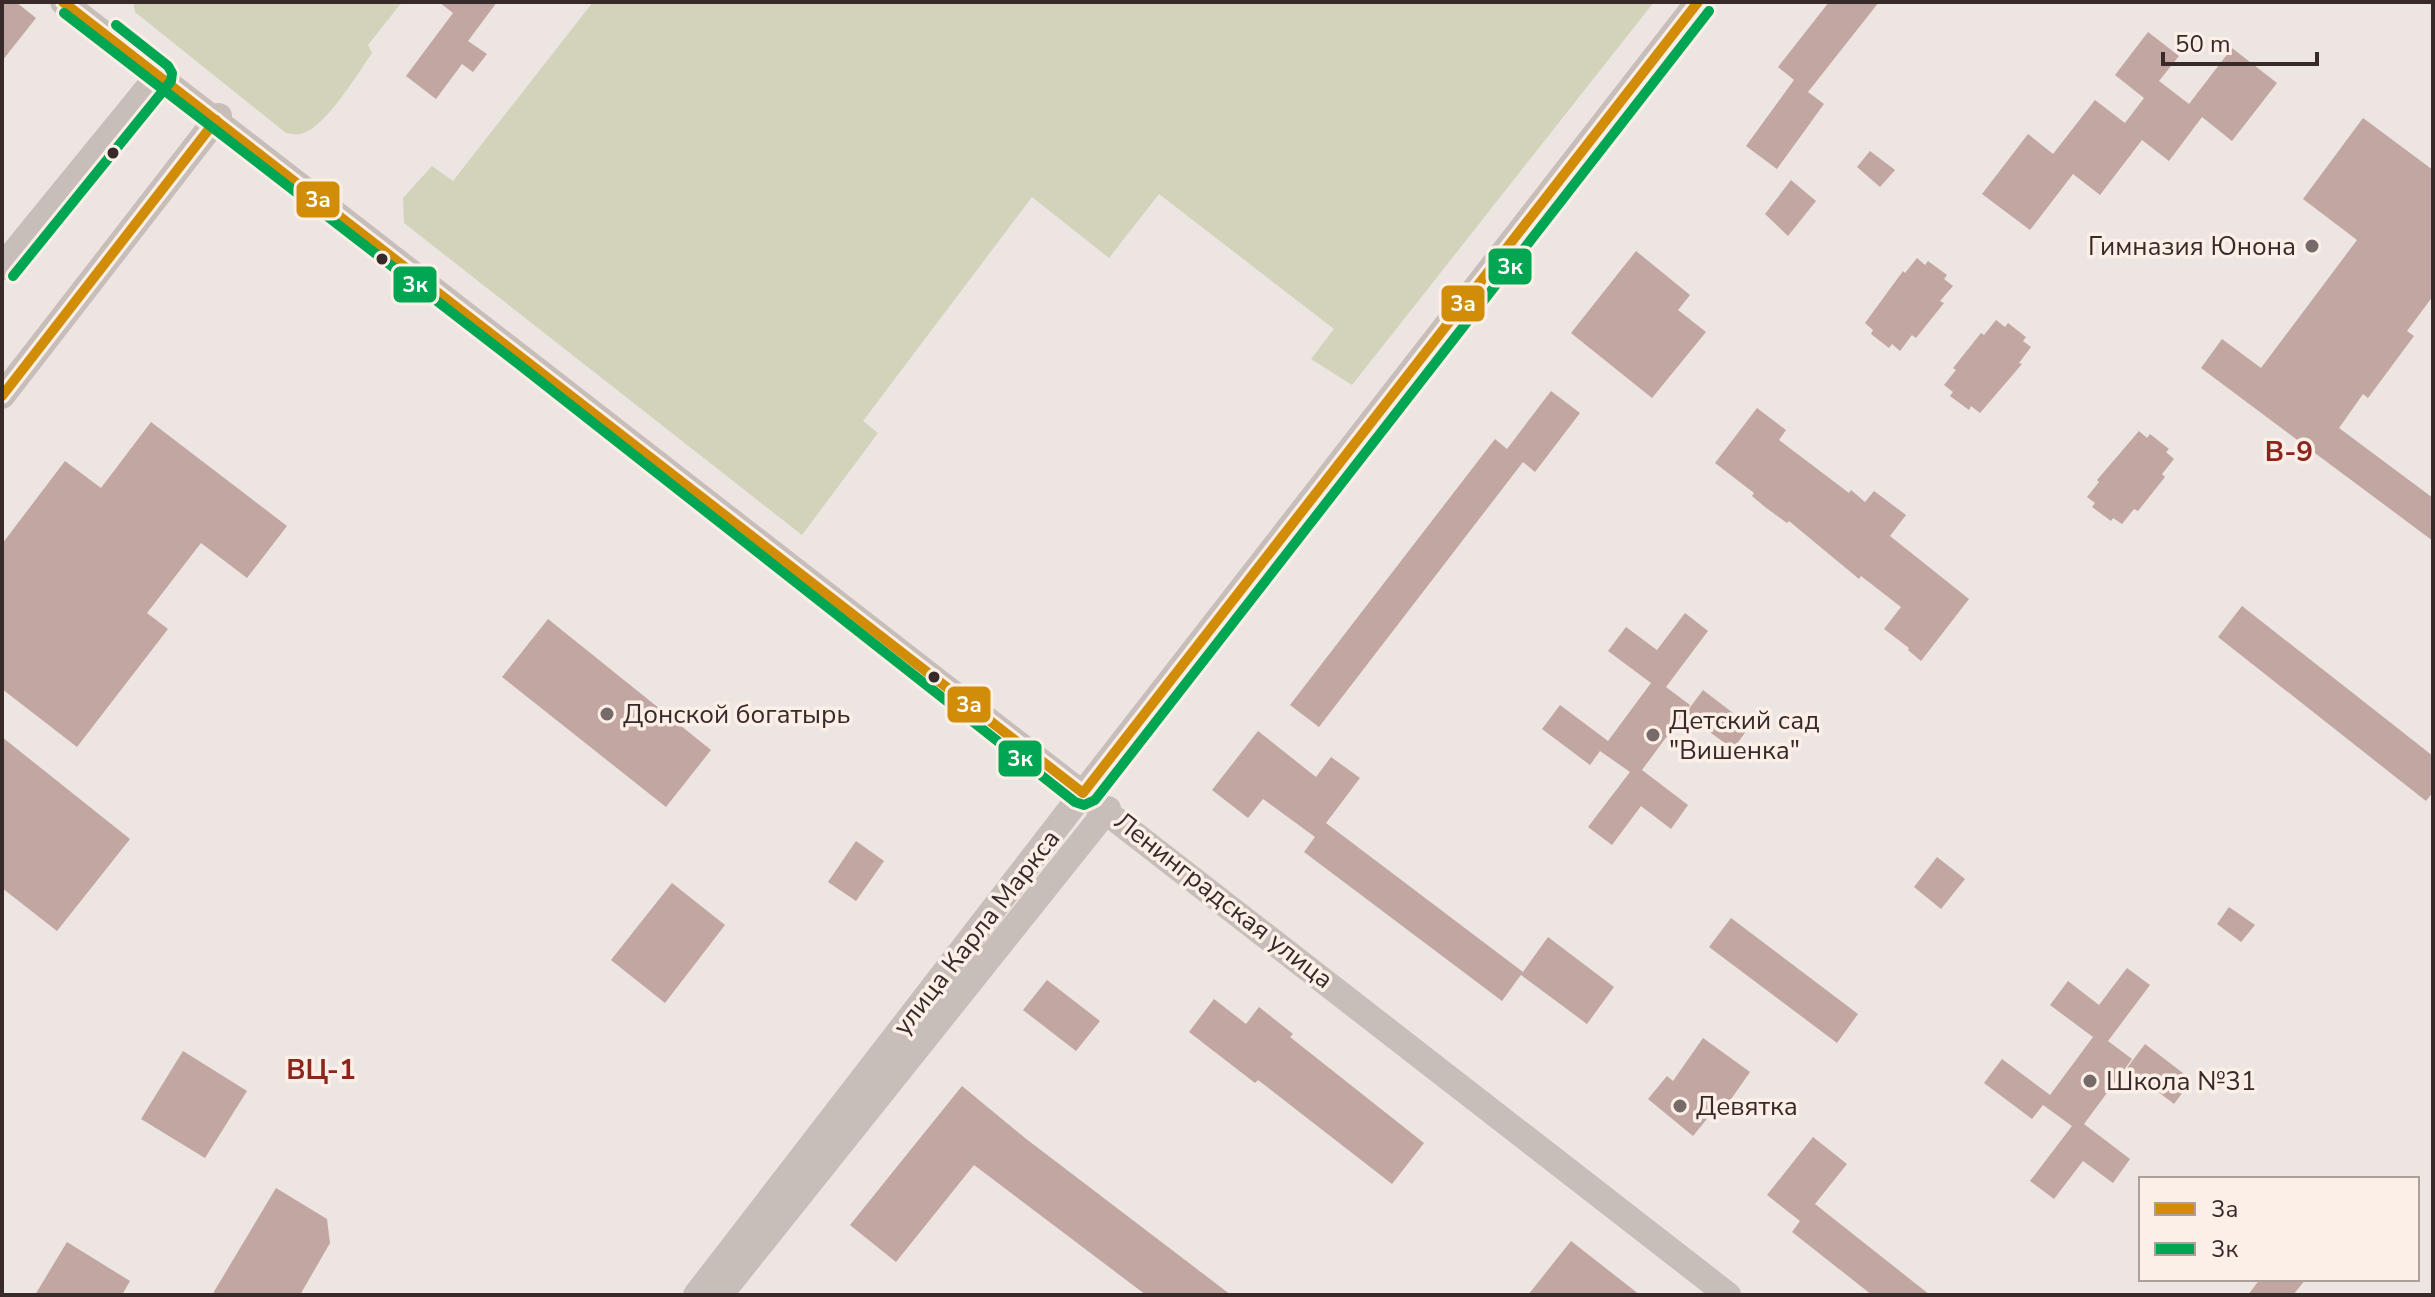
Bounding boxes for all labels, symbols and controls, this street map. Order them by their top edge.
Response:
scale bar [2163,16,2317,66]
text: 50 m [2175,28,2231,60]
unlabelled marker [105,145,121,161]
line badge: 3а [295,180,341,219]
text: 3а [305,185,331,215]
place label: Гимназия Юнона [2088,229,2296,264]
marker: Гимназия Юнона [2303,237,2321,255]
line badge: 3к [1487,247,1533,286]
unlabelled marker [374,251,390,267]
text: 3к [1497,252,1523,282]
line badge: 3к [392,265,438,304]
text: 3к [402,270,428,300]
line badge: 3а [1440,284,1486,323]
text: 3а [1450,289,1476,319]
district label: В-9 [2265,433,2313,471]
unlabelled marker [926,669,942,685]
line badge: 3а [946,685,992,724]
text: 3а [956,690,982,720]
place label: Донской богатырь [623,697,850,732]
place label: Детский сад "Вишенка" [1669,703,1820,768]
marker: Донской богатырь [598,705,616,723]
marker: Детский сад "Вишенка" [1644,726,1662,744]
line badge: 3к [997,739,1043,778]
text: 3к [1007,744,1033,774]
street label: Ленинградская улица [1107,804,1340,997]
street label: улица Карла Маркса [885,822,1068,1042]
district label: ВЦ-1 [286,1051,356,1089]
place label: Школа №31 [2106,1064,2256,1099]
marker: Школа №31 [2081,1072,2099,1090]
place label: Девятка [1696,1089,1798,1124]
marker: Девятка [1671,1097,1689,1115]
legend [2139,1177,2419,1281]
text: 3а [2211,1193,2238,1225]
text: 3к [2211,1233,2238,1265]

